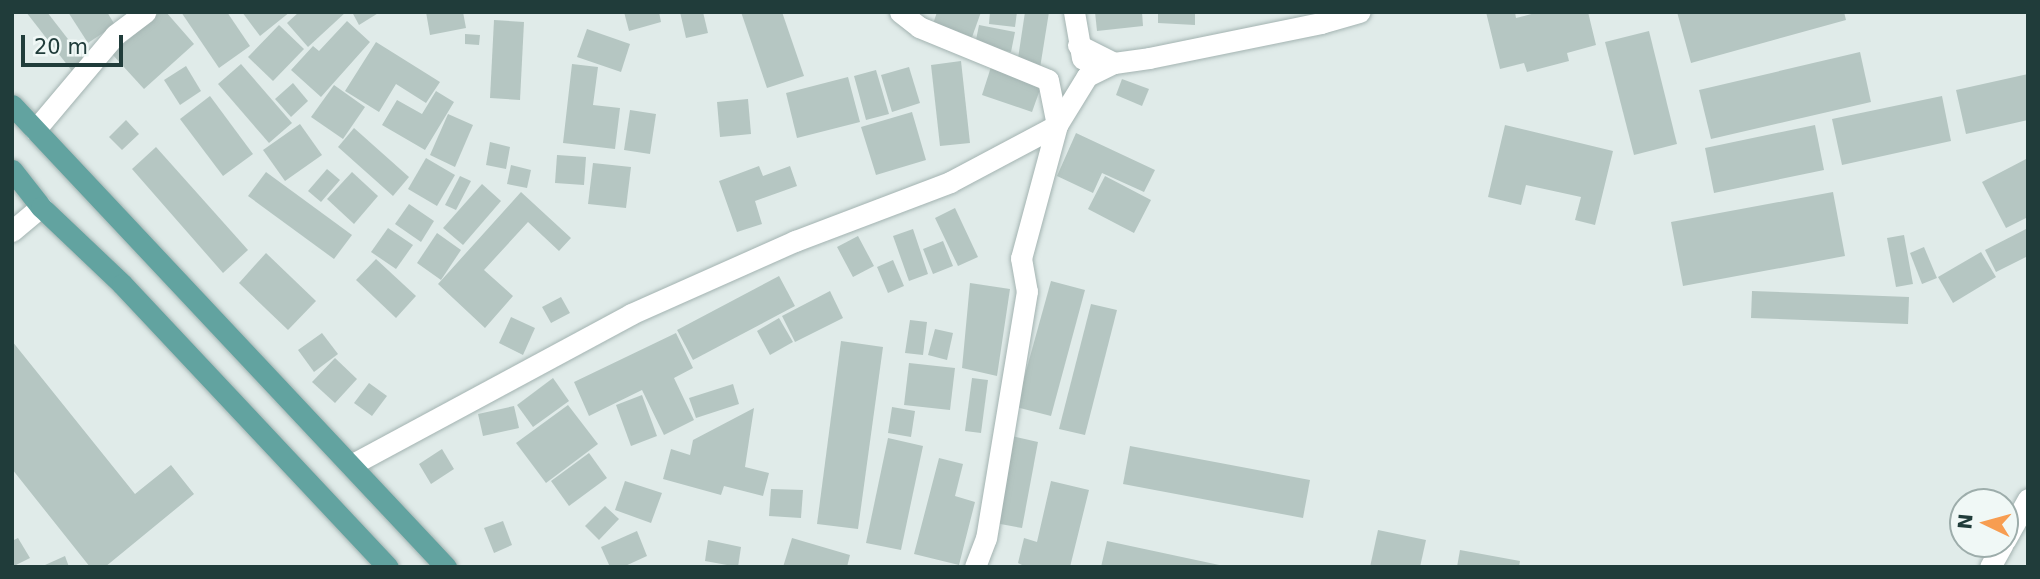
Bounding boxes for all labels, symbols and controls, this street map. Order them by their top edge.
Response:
scale bar [24,21,126,65]
text: 20 m [34,35,88,59]
north arrow [1949,488,2019,558]
text: N [1953,512,1977,530]

